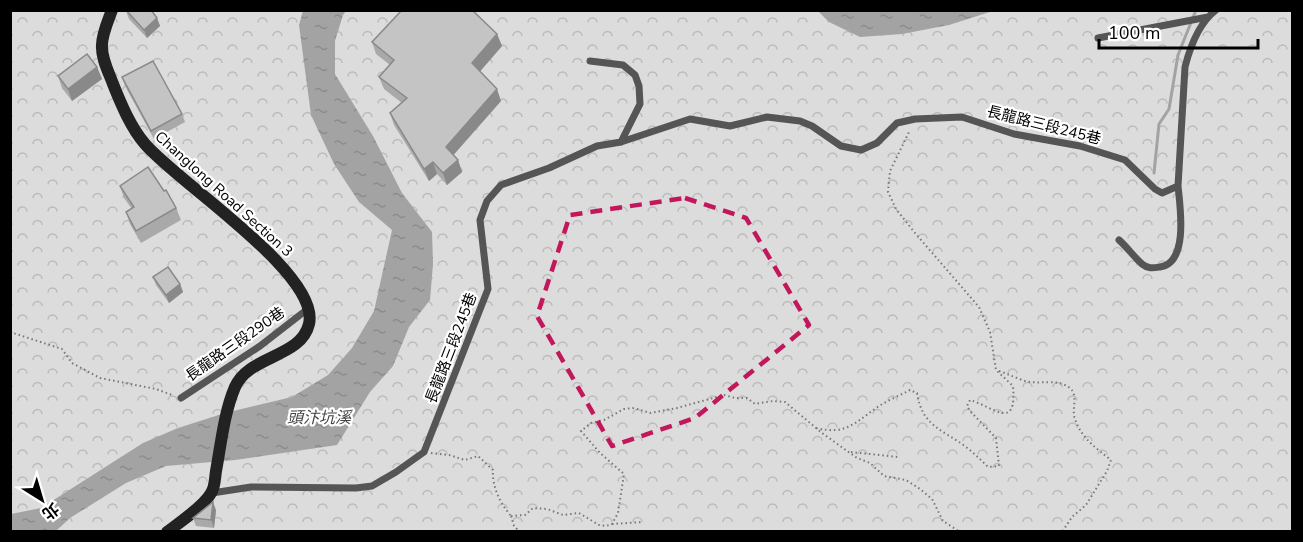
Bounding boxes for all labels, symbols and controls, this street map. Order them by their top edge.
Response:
scale bar [1099,12,1258,50]
text: 100 m [1108,21,1160,45]
street label: 長龍路三段245巷 [985,101,1103,149]
street label: Changlong Road Section 3 [151,127,297,261]
street label: 長龍路三段245巷 [421,290,481,406]
street label: 長龍路三段290巷 [181,302,289,386]
water label: 頭汴坑溪 [287,407,353,429]
north arrow [12,470,72,530]
text: 北 [37,498,63,525]

